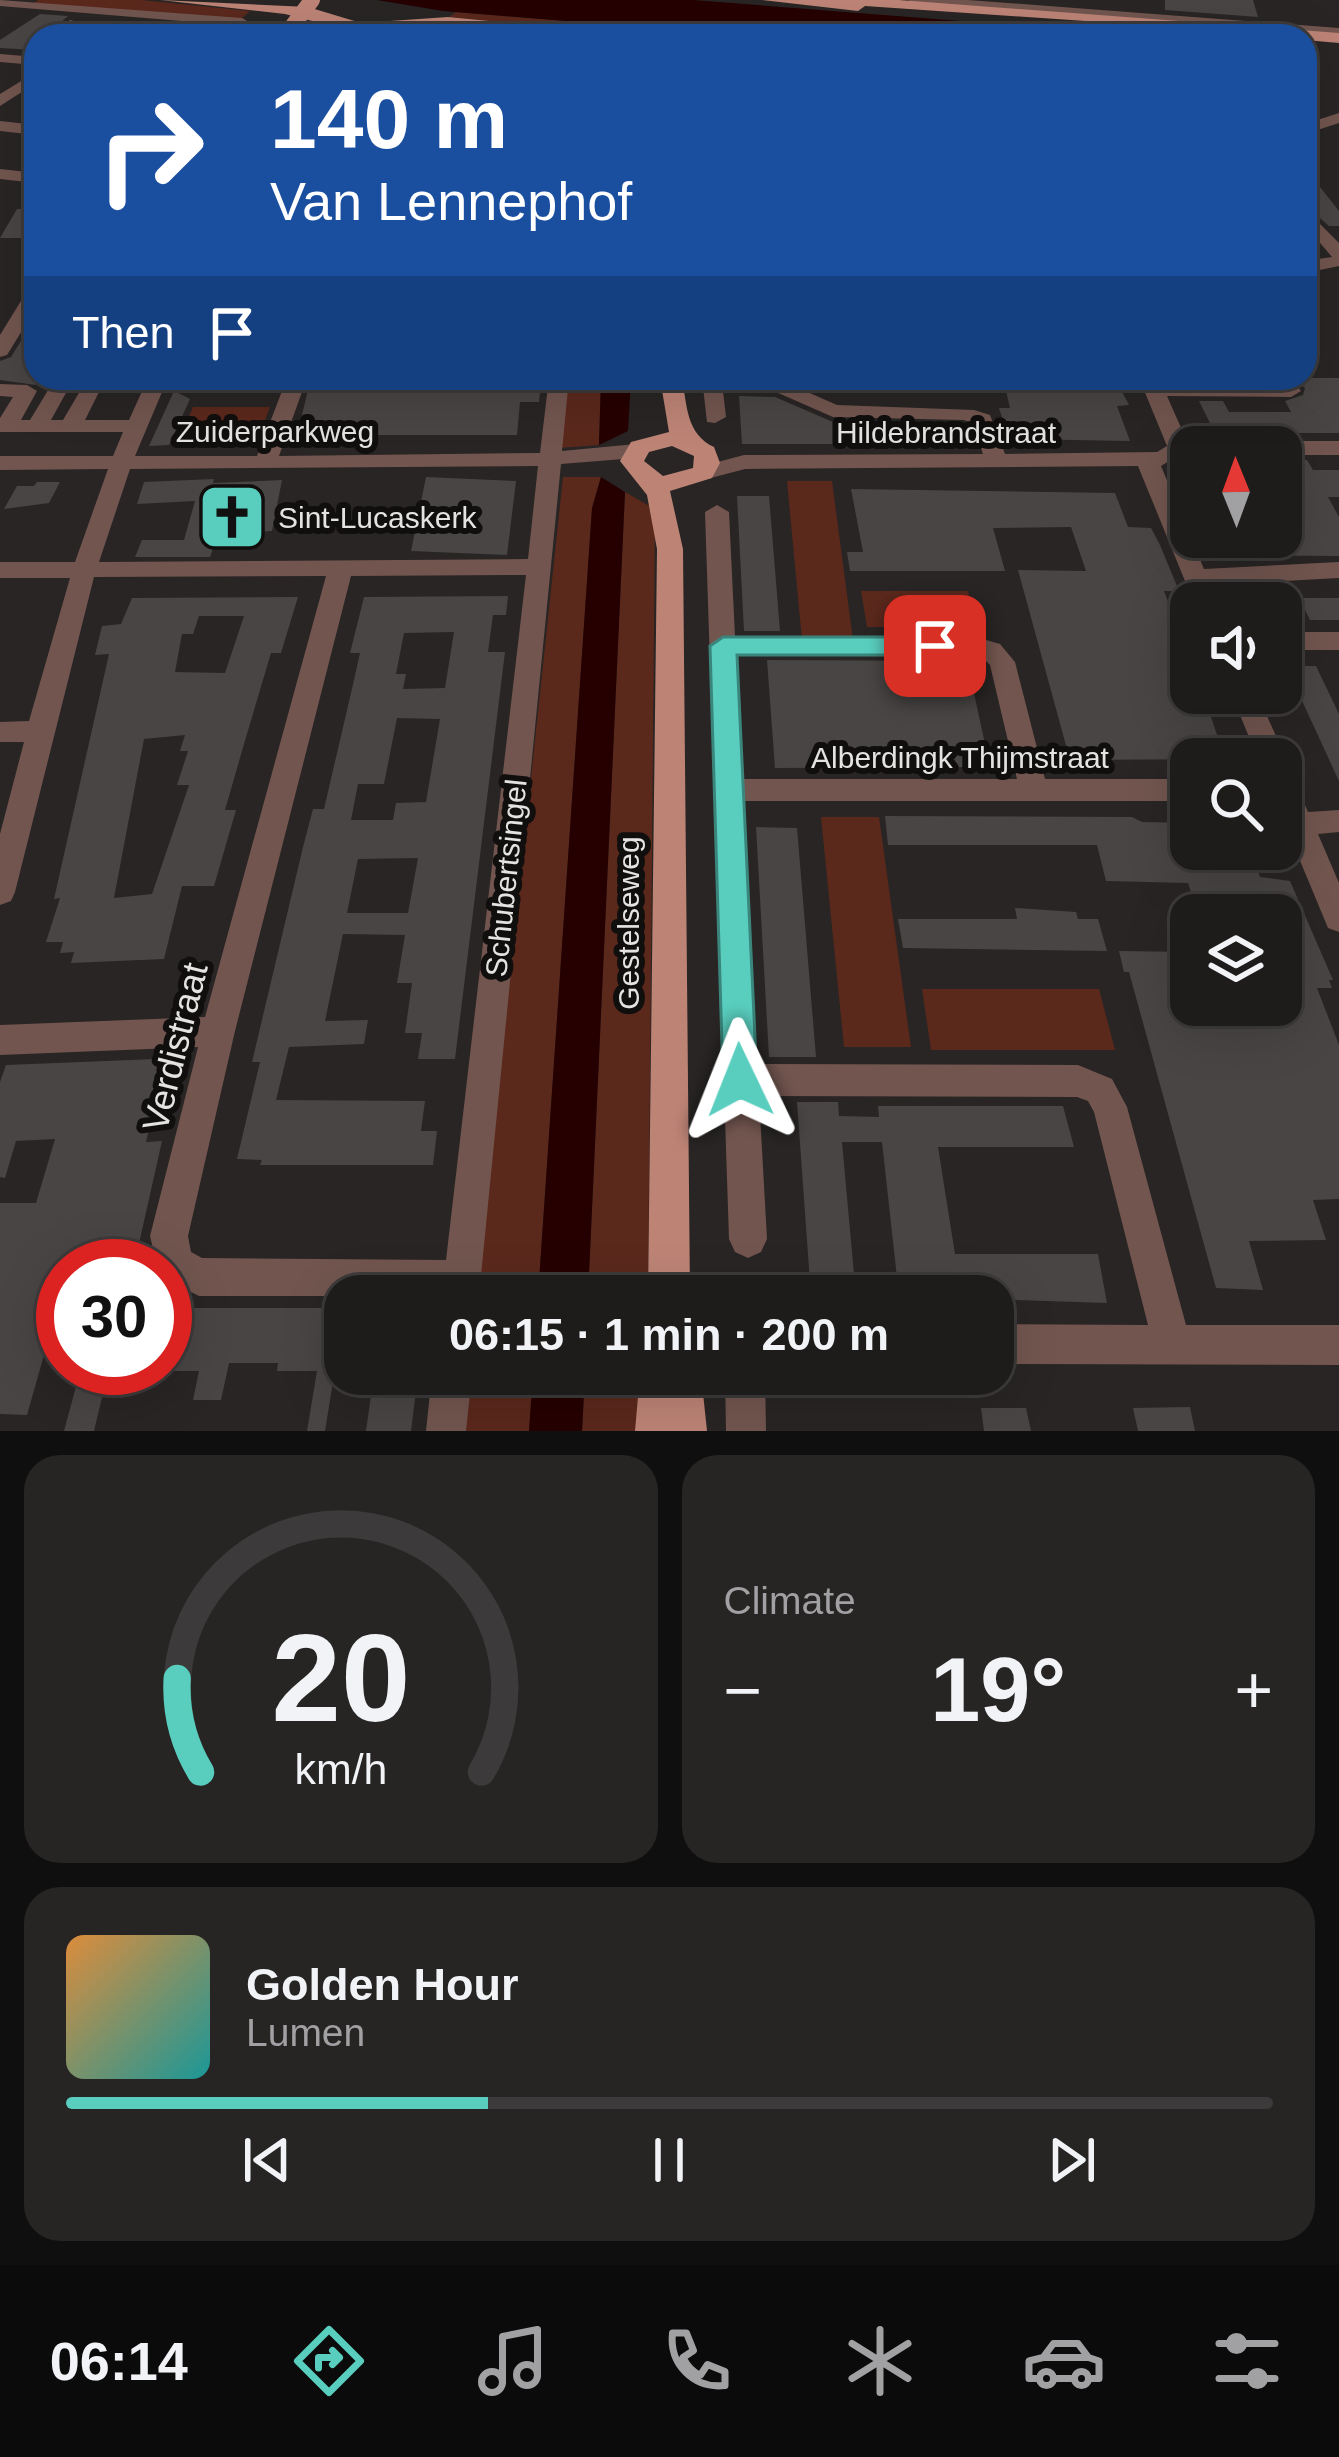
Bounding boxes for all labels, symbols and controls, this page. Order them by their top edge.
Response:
icon: right [72,72,228,228]
text: 140 m [270,72,508,166]
text: Van Lennephof [270,171,632,231]
icon: arrive [199,300,265,366]
text: Then [72,307,175,358]
street label: Zuiderparkweg [176,415,374,448]
street label: Hildebrandstraat [836,416,1057,449]
north arrow [1170,426,1302,558]
map controls [1170,426,1302,1026]
church icon: Sint-Lucaskerk [197,482,267,552]
place label: Sint-Lucaskerk [278,501,477,534]
button: sound [1170,582,1302,714]
pin [884,595,986,697]
icon: arrive [902,613,968,679]
button: search [1170,738,1302,870]
street label: Alberdingk Thijmstraat [811,741,1110,774]
street label: Schubertsingel [479,778,533,978]
street label: Gestelseweg [612,836,645,1010]
button: layers [1170,894,1302,1026]
street label: Verdistraat [134,959,216,1135]
position arrow [677,1017,803,1143]
speed limit sign: 30 [36,1239,192,1395]
text: 06:15 · 1 min · 200 m [449,1309,889,1360]
text: Climate [724,1579,856,1622]
text: 20 [271,1608,410,1747]
text: 19° [930,1640,1066,1740]
text: − [724,1653,762,1727]
text: + [1234,1653,1273,1727]
text: km/h [294,1745,387,1793]
text: Golden Hour [246,1959,518,2010]
text: Lumen [246,2011,365,2054]
icon: previous [234,2127,300,2193]
icon: pause [636,2127,702,2193]
icon: next [1039,2127,1105,2193]
icon: directions [287,2319,371,2403]
icon: music [471,2319,555,2403]
icon: phone [655,2319,739,2403]
icon: climate [838,2319,922,2403]
icon: car [1022,2319,1106,2403]
icon: filters [1205,2319,1289,2403]
text: 06:14 [50,2331,188,2391]

